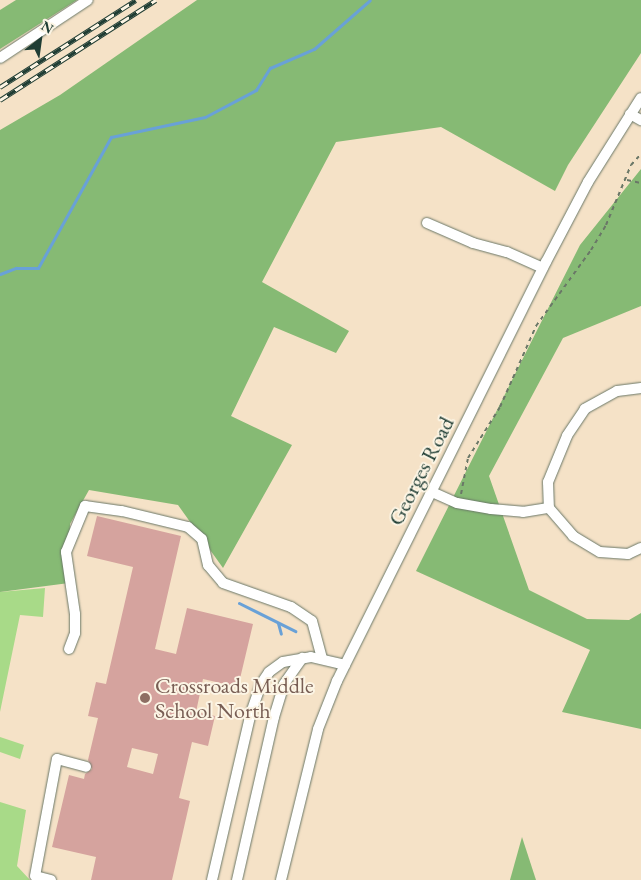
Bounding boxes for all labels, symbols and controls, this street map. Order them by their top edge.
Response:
north arrow [15,15,65,65]
text: N [38,16,57,38]
street label: Georges Road [382,412,460,530]
place label: Crossroads Middle School North [155,672,314,724]
marker: Crossroads Middle School North [139,692,151,704]

